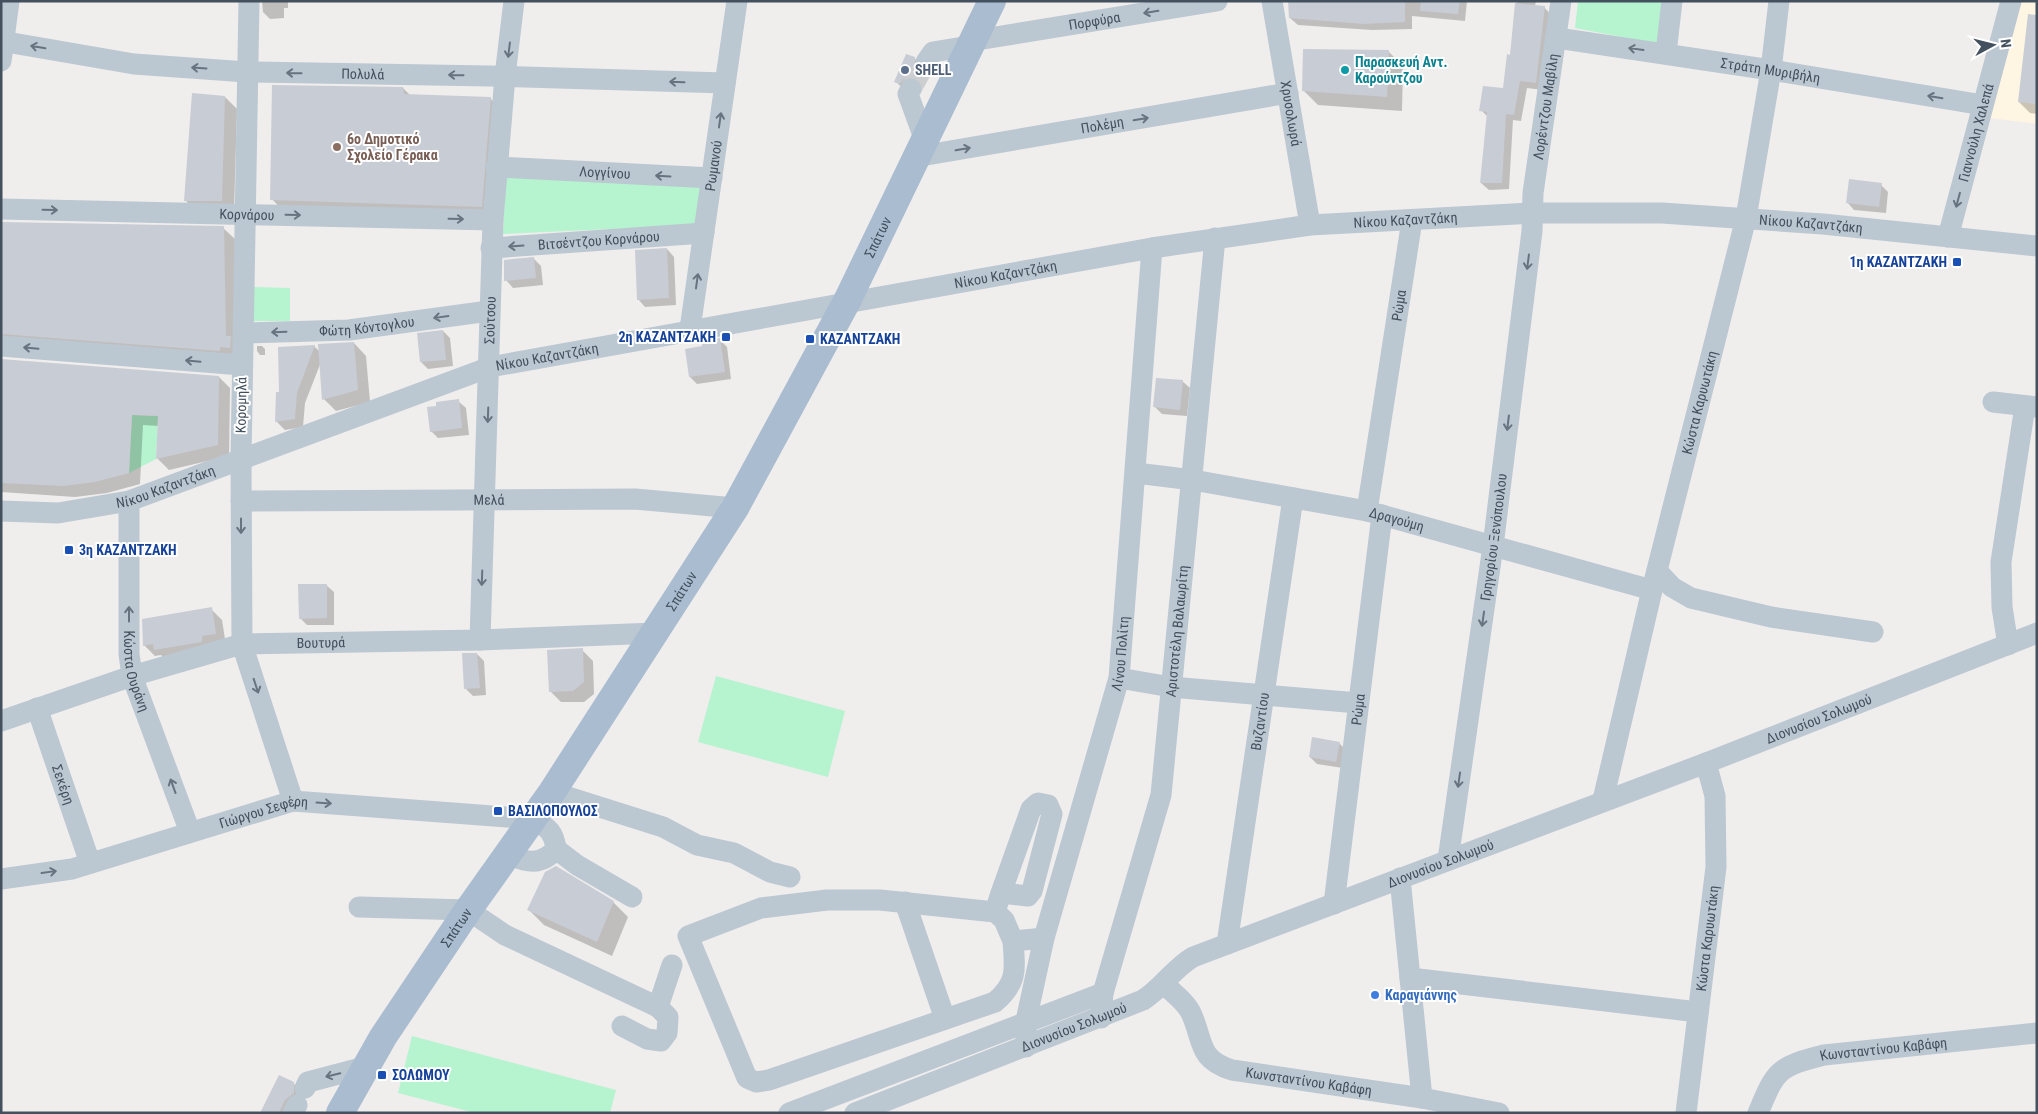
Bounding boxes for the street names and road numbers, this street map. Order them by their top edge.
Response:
street label: Πορφύρα [1067,9,1121,33]
street label: Λορέντζου Μαβίλη [1530,52,1561,161]
street label: Στράτη Μυριβήλη [1720,55,1822,86]
street label: Πολυλά [341,66,384,82]
street label: Χρυσολωρά [1278,79,1304,147]
street label: Γιαννούλη Χαλεπά [1955,82,1997,183]
street label: Πολέμη [1080,113,1125,136]
street label: Ρωμανού [702,139,725,192]
street label: Λογγίνου [579,163,631,182]
street label: Κορνάρου [219,206,275,223]
street label: Νίκου Καζαντζάκη [1353,209,1458,231]
street label: Νίκου Καζαντζάκη [1759,212,1863,236]
street label: Σπάτων [861,214,895,260]
street label: Βιτσέντζου Κορνάρου [537,228,660,253]
street label: Νίκου Καζαντζάκη [953,257,1058,291]
street label: Ρώμα [1388,289,1409,322]
street label: Σούτσου [481,296,499,344]
street label: Φώτη Κόντογλου [319,313,416,339]
street label: Νίκου Καζαντζάκη [494,340,600,374]
street label: Κώστα Καρυωτάκη [1679,349,1720,456]
street label: Κορομηλά [233,377,249,433]
street label: Νίκου Καζαντζάκη [115,462,217,511]
street label: Γρηγορίου Ξενόπουλου [1477,472,1510,602]
street label: Μελά [473,492,505,508]
street label: Δραγούμη [1367,504,1426,534]
street label: Αριστοτέλη Βαλαωρίτη [1163,564,1191,698]
street label: Σπάτων [663,568,700,614]
street label: Λίνου Πολίτη [1108,615,1132,693]
street label: Κώστα Ουράνη [121,630,153,714]
street label: Βουτυρά [297,634,345,651]
street label: Βυζαντίου [1248,691,1272,751]
street label: Διονυσίου Σολωμού [1764,691,1874,747]
street label: Ρώμα [1348,693,1368,726]
street label: Σεκέρη [49,763,77,807]
street label: Γιώργου Σεφέρη [217,793,309,831]
street label: Διονυσίου Σολωμού [1385,836,1496,891]
street label: Κώστα Καρυωτάκη [1693,885,1722,992]
street label: Σπάτων [437,905,475,950]
street label: Διονυσίου Σολωμού [1019,999,1129,1055]
street label: Κωνσταντίνου Καβάφη [1818,1034,1948,1064]
street label: Κωνσταντίνου Καβάφη [1245,1064,1373,1099]

